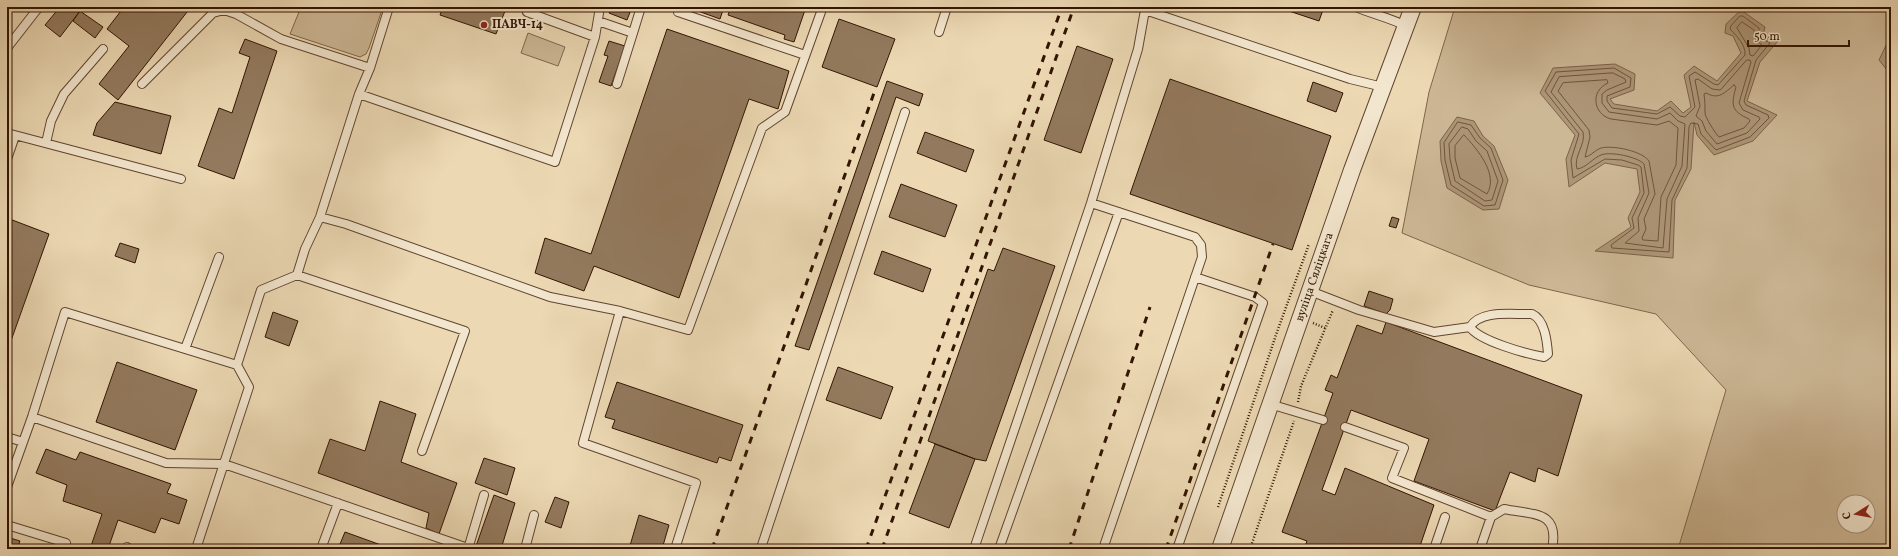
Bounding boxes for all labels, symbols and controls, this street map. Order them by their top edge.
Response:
place label: ПАВЧ-14 [492,17,543,33]
marker: ПАВЧ-14 [479,20,489,30]
scale bar [1748,22,1849,48]
text: 50 m [1754,29,1780,45]
street label: вуліца Сяліцкага [1292,230,1338,324]
north arrow [1836,494,1876,534]
text: С [1840,511,1856,521]

